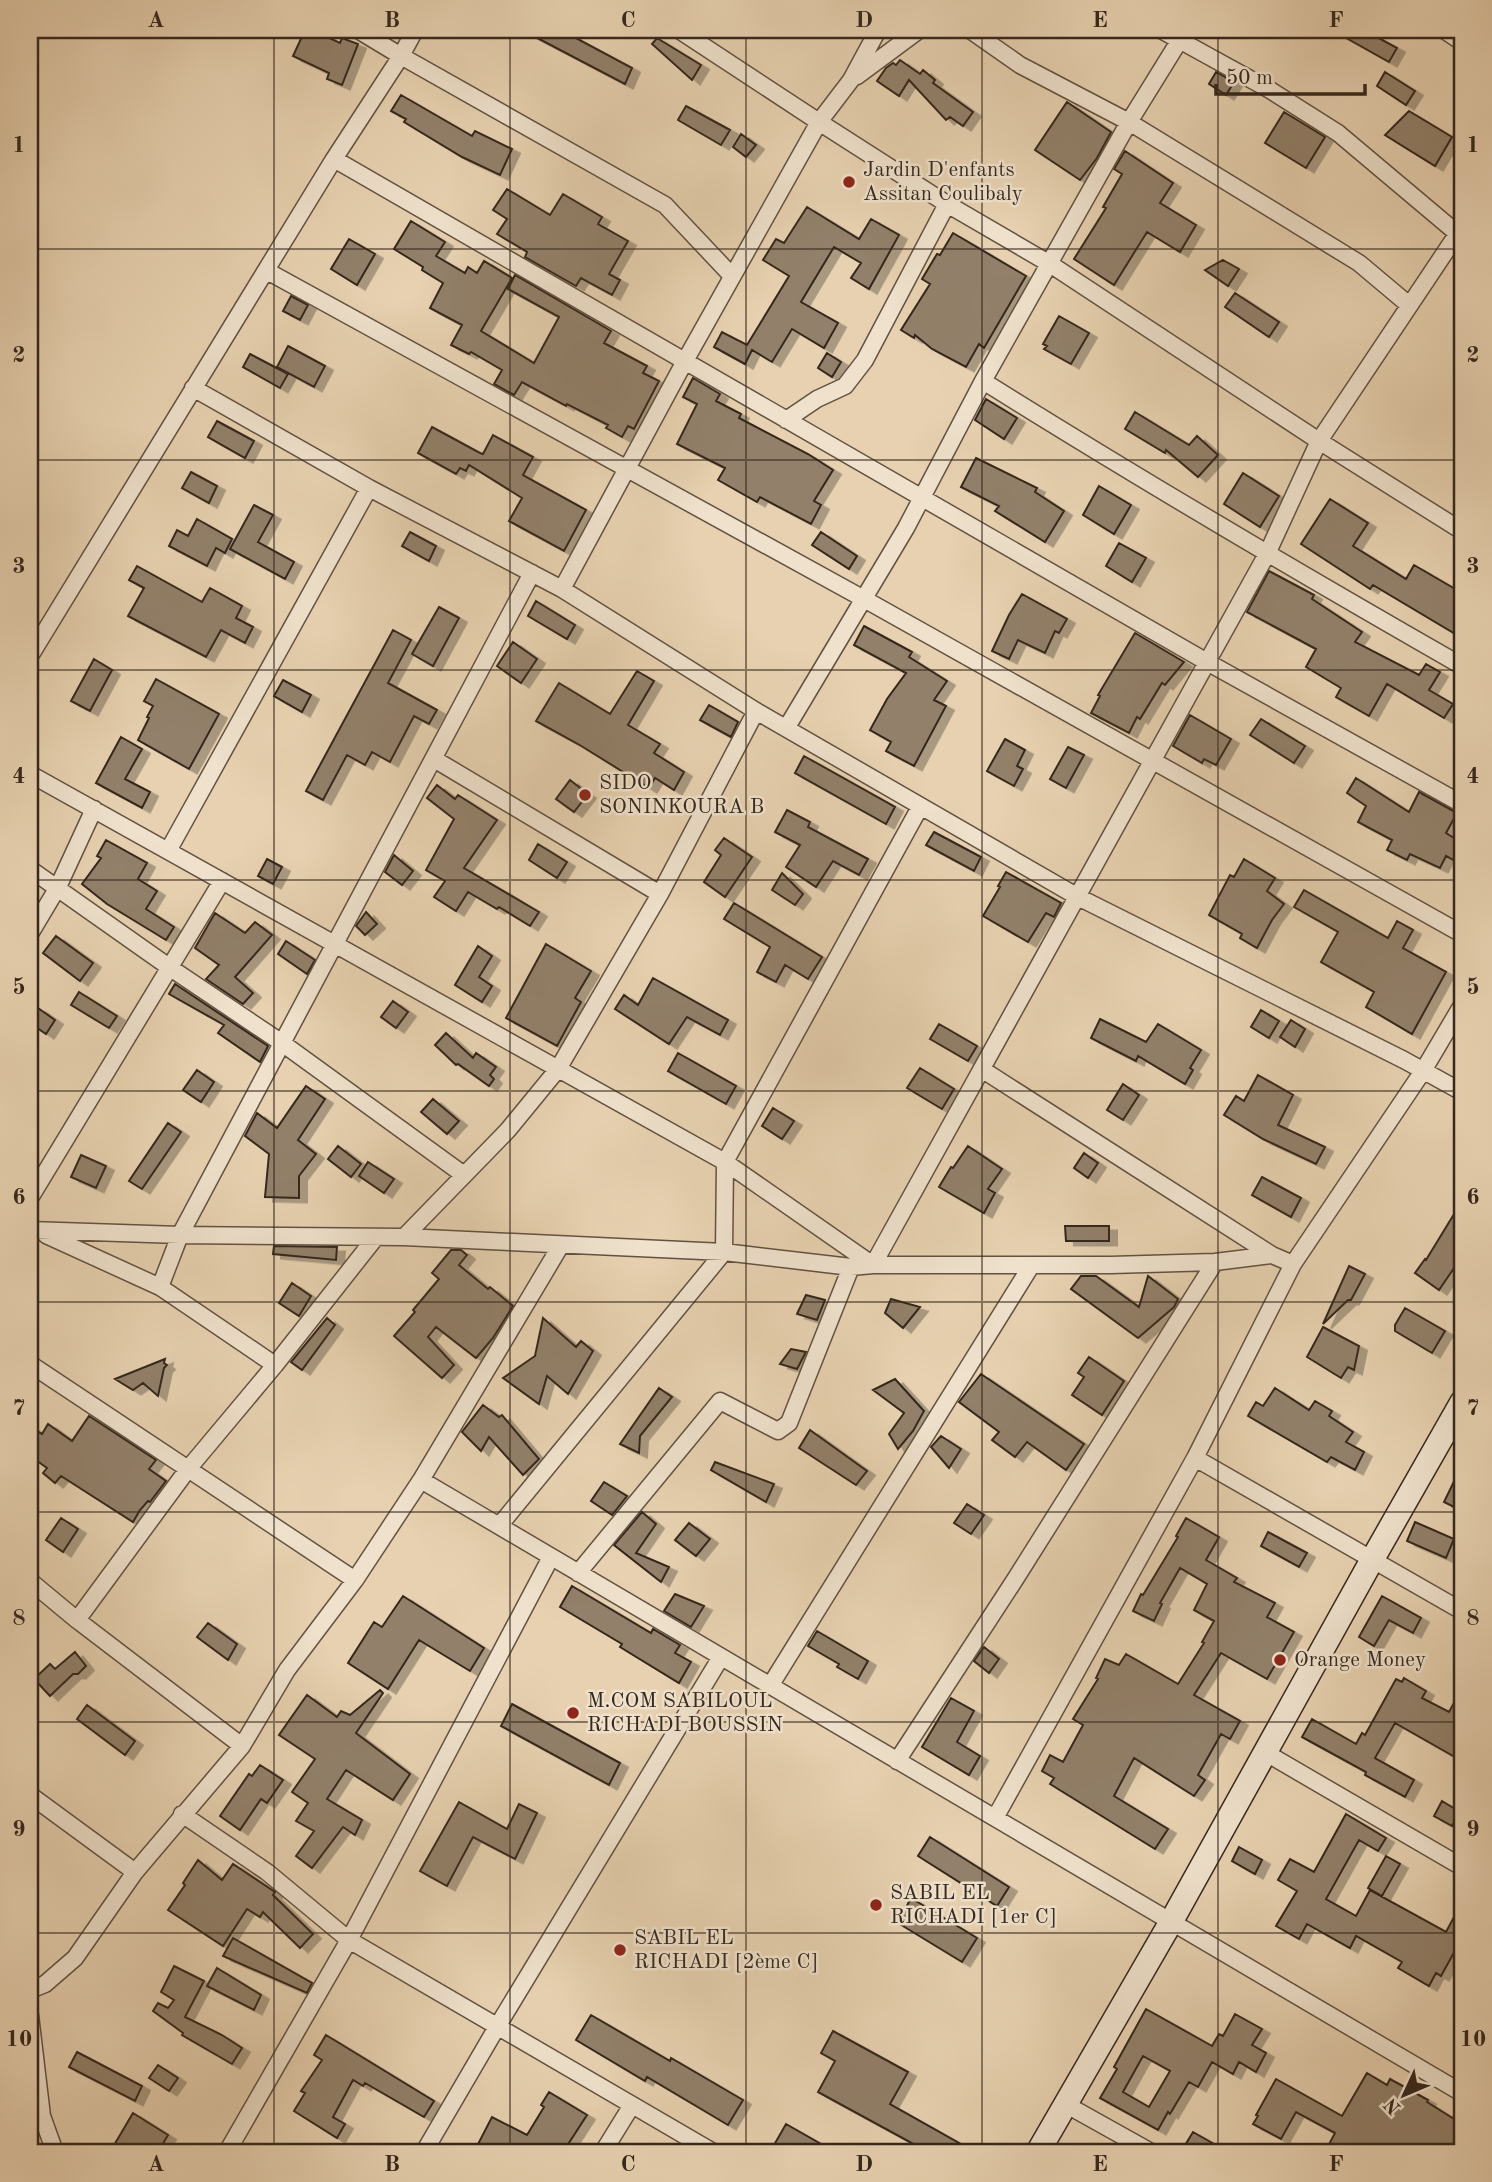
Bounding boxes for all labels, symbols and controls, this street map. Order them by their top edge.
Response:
text: A [147,9,165,32]
text: B [384,9,400,32]
text: C [620,9,636,32]
text: D [855,9,873,32]
text: E [1092,9,1108,32]
text: F [1328,9,1344,32]
scale bar [1216,52,1364,96]
text: 50 m [1226,68,1273,89]
text: 1 [12,134,26,157]
text: 1 [1466,134,1480,157]
place label: Jardin D'enfants Assitan Coulibaly [863,160,1023,205]
marker: Jardin D'enfants Assitan Coulibaly [841,174,857,190]
text: 2 [12,344,26,367]
text: 2 [1466,344,1480,367]
text: 3 [12,555,26,578]
text: 3 [1466,555,1480,578]
text: 4 [12,765,26,788]
text: 4 [1466,765,1480,788]
place label: SIDO SONINKOURA B [599,773,764,818]
marker: SIDO SONINKOURA B [577,787,593,803]
text: 5 [12,976,26,999]
text: 5 [1466,976,1480,999]
text: 6 [12,1186,26,1209]
text: 6 [1466,1186,1480,1209]
text: 7 [12,1397,26,1420]
text: 7 [1466,1397,1480,1420]
text: 8 [12,1607,26,1630]
text: 8 [1466,1607,1480,1630]
place label: Orange Money [1294,1650,1426,1671]
marker: Orange Money [1272,1652,1288,1668]
place label: M.COM SABILOUL RICHADI BOUSSIN [587,1691,783,1736]
marker: M.COM SABILOUL RICHADI BOUSSIN [565,1705,581,1721]
text: 9 [12,1818,26,1841]
text: 9 [1466,1818,1480,1841]
place label: SABIL EL RICHADI [1er C] [890,1883,1057,1928]
marker: SABIL EL RICHADI [1er C] [868,1897,884,1913]
place label: SABIL EL RICHADI [2ème C] [634,1928,819,1973]
marker: SABIL EL RICHADI [2ème C] [612,1942,628,1958]
text: 10 [6,2028,32,2051]
text: 10 [1460,2028,1486,2051]
north arrow [1370,2060,1440,2130]
text: N [1381,2093,1405,2117]
text: A [147,2153,165,2176]
text: B [384,2153,400,2176]
text: C [620,2153,636,2176]
text: D [855,2153,873,2176]
text: E [1092,2153,1108,2176]
text: F [1328,2153,1344,2176]

